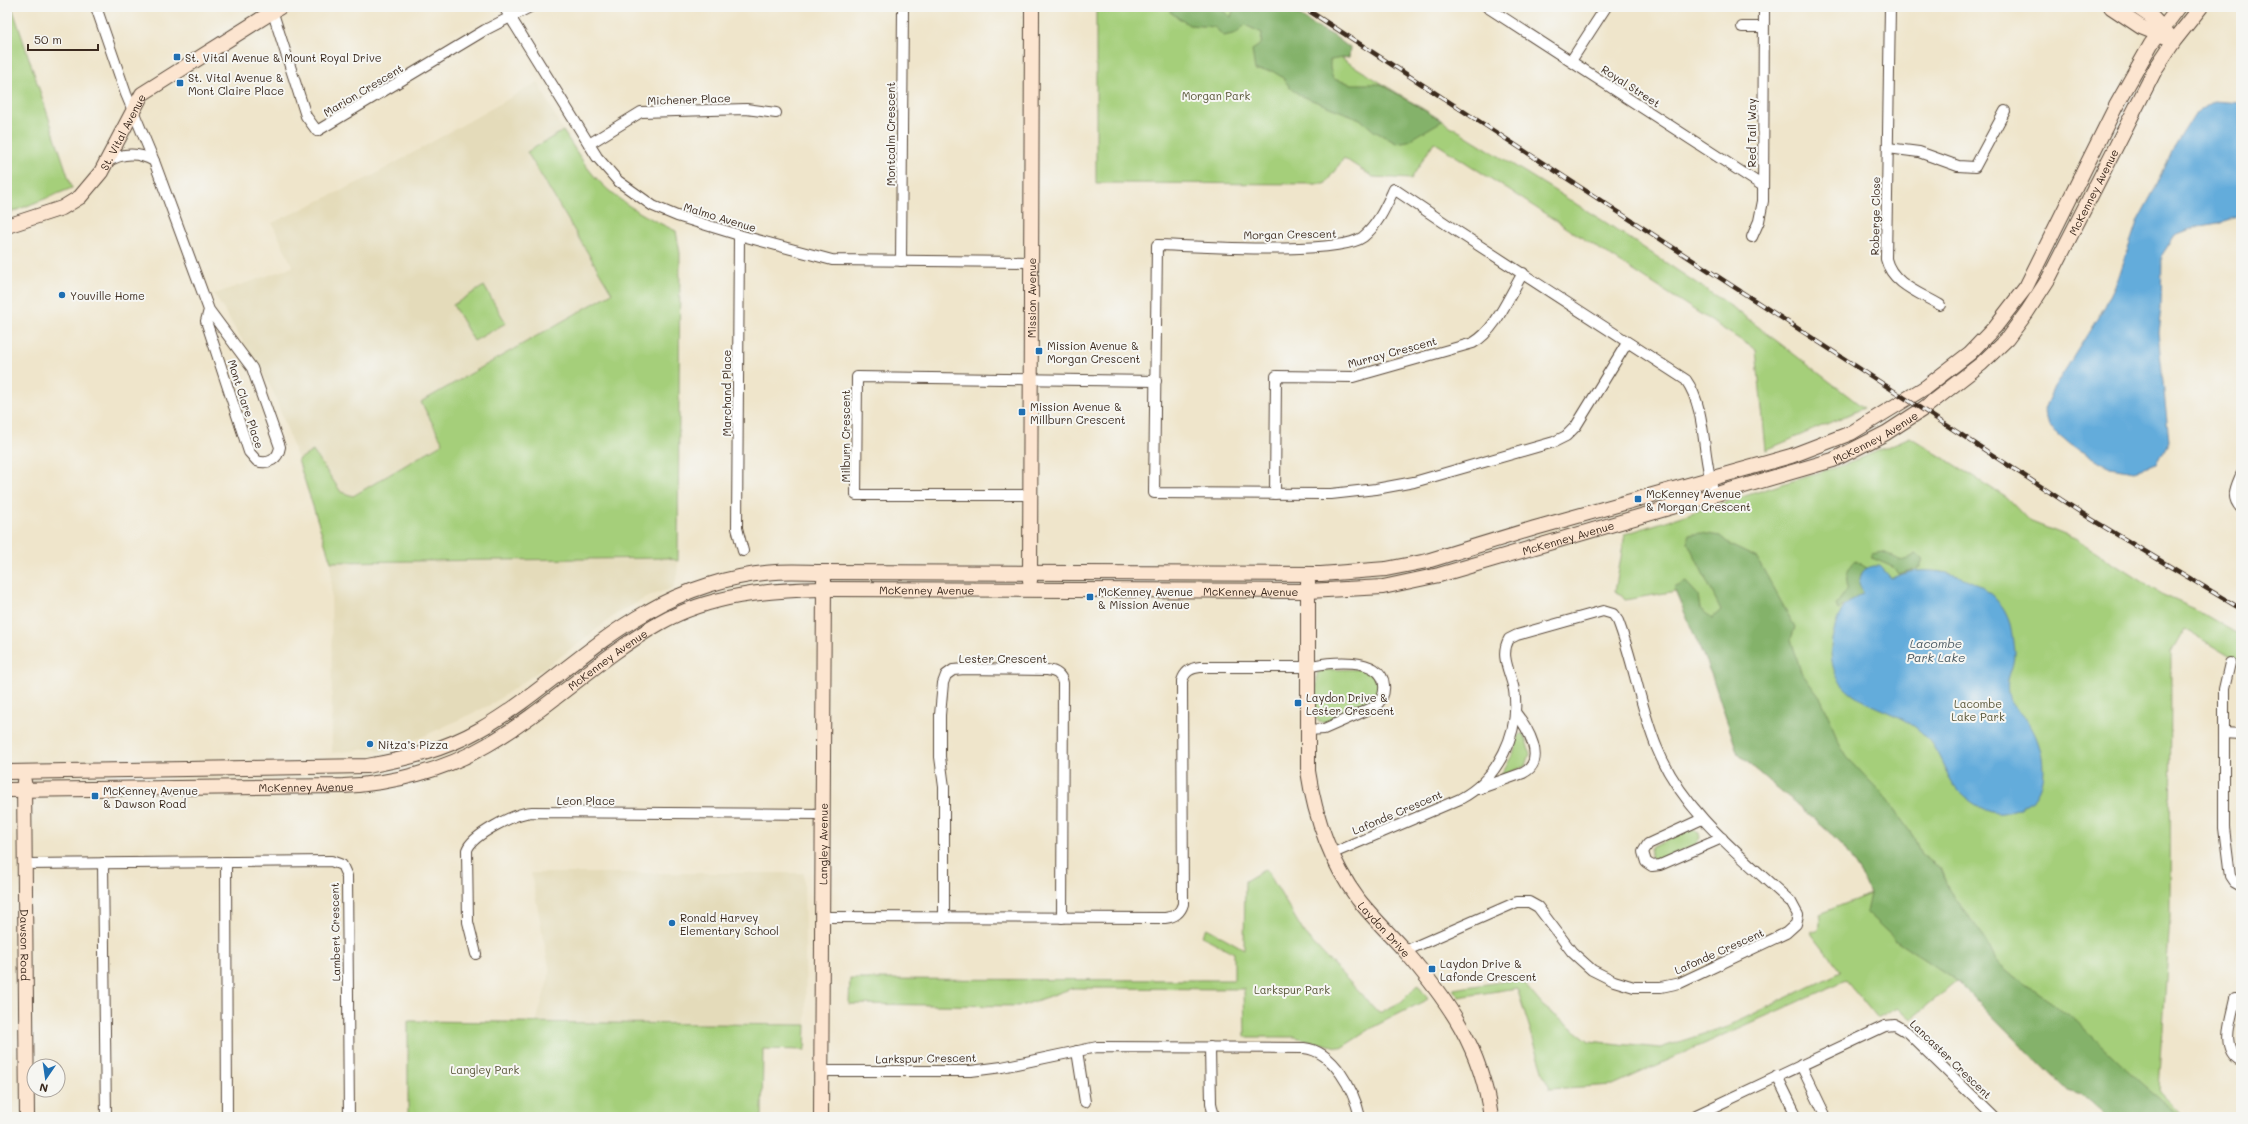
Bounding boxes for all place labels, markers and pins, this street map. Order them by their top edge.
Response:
place label: St. Vital Avenue & Mount Royal Drive [185,50,382,65]
marker: St. Vital Avenue & Mount Royal Drive [172,52,182,62]
place label: St. Vital Avenue & Mont Claire Place [188,70,284,98]
marker: St. Vital Avenue & Mont Claire Place [175,78,185,88]
place label: Youville Home [70,288,145,303]
marker: Youville Home [57,290,67,300]
place label: Mission Avenue & Morgan Crescent [1047,338,1141,366]
marker: Mission Avenue & Morgan Crescent [1034,346,1044,356]
place label: Mission Avenue & Millburn Crescent [1030,399,1126,427]
marker: Mission Avenue & Millburn Crescent [1017,407,1027,417]
place label: McKenney Avenue & Morgan Crescent [1646,486,1751,514]
marker: McKenney Avenue & Morgan Crescent [1633,494,1643,504]
place label: McKenney Avenue & Mission Avenue [1098,584,1193,612]
marker: McKenney Avenue & Mission Avenue [1085,592,1095,602]
place label: Laydon Drive & Lester Crescent [1306,690,1395,718]
marker: Laydon Drive & Lester Crescent [1293,698,1303,708]
place label: Nitza’s Pizza [378,737,449,752]
marker: Nitza’s Pizza [365,739,375,749]
place label: McKenney Avenue & Dawson Road [103,783,198,811]
marker: McKenney Avenue & Dawson Road [90,791,100,801]
place label: Ronald Harvey Elementary School [680,910,779,938]
marker: Ronald Harvey Elementary School [667,918,677,928]
place label: Laydon Drive & Lafonde Crescent [1440,956,1537,984]
marker: Laydon Drive & Lafonde Crescent [1427,964,1437,974]

